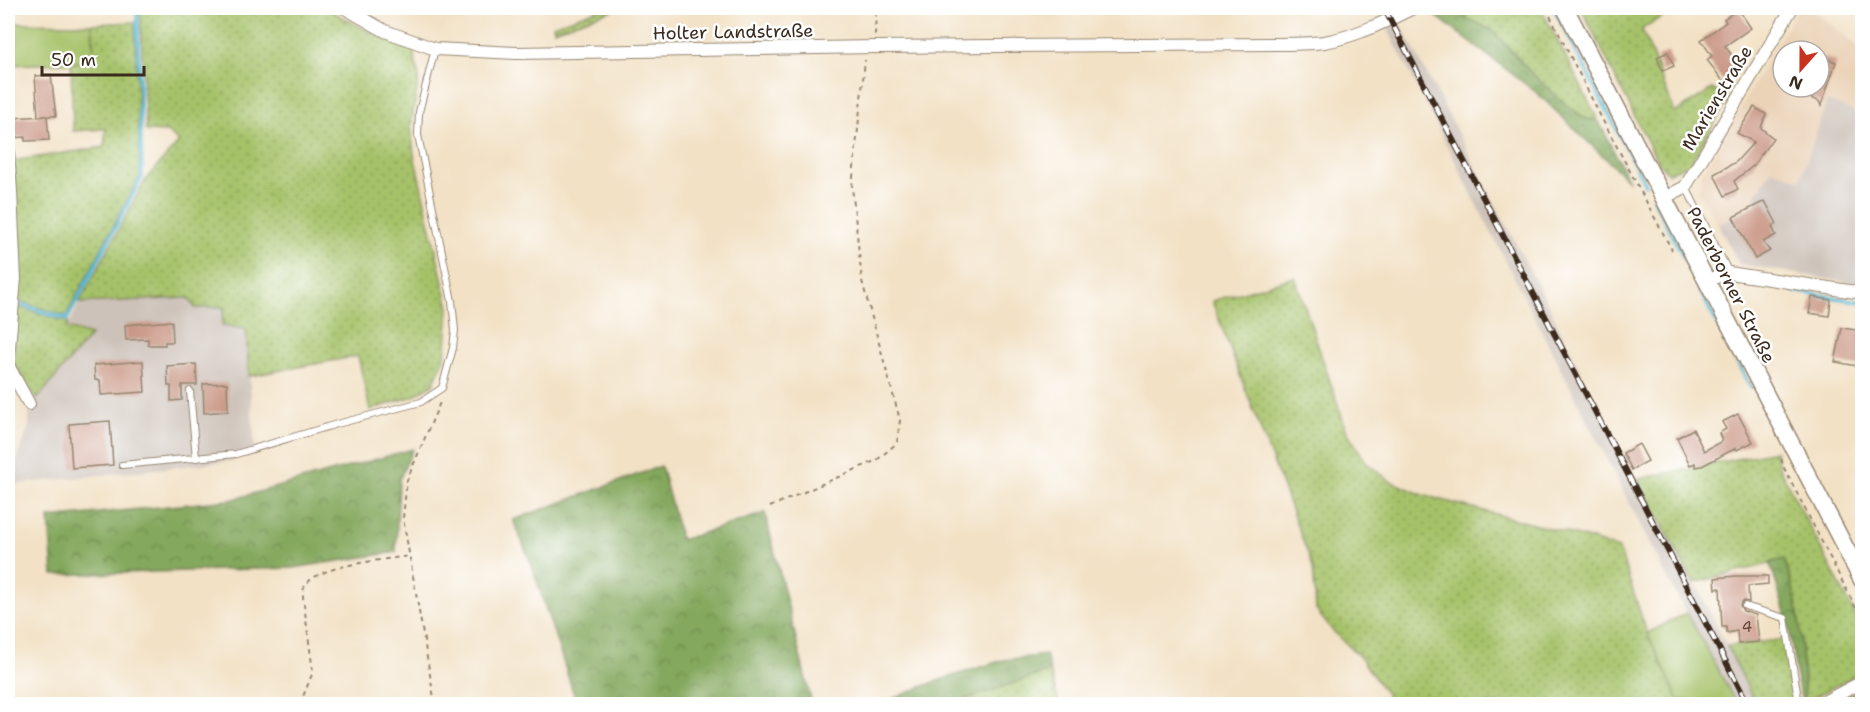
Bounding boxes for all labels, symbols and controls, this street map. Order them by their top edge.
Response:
street label: Holter Landstraße [652,19,814,45]
scale bar [42,39,144,77]
north arrow [1771,39,1831,99]
street label: Marienstraße [1676,41,1758,155]
text: 50 m [51,48,96,72]
text: N [1786,70,1805,95]
street label: Paderborner Straße [1681,203,1781,367]
house number: 4 [1742,617,1752,637]

